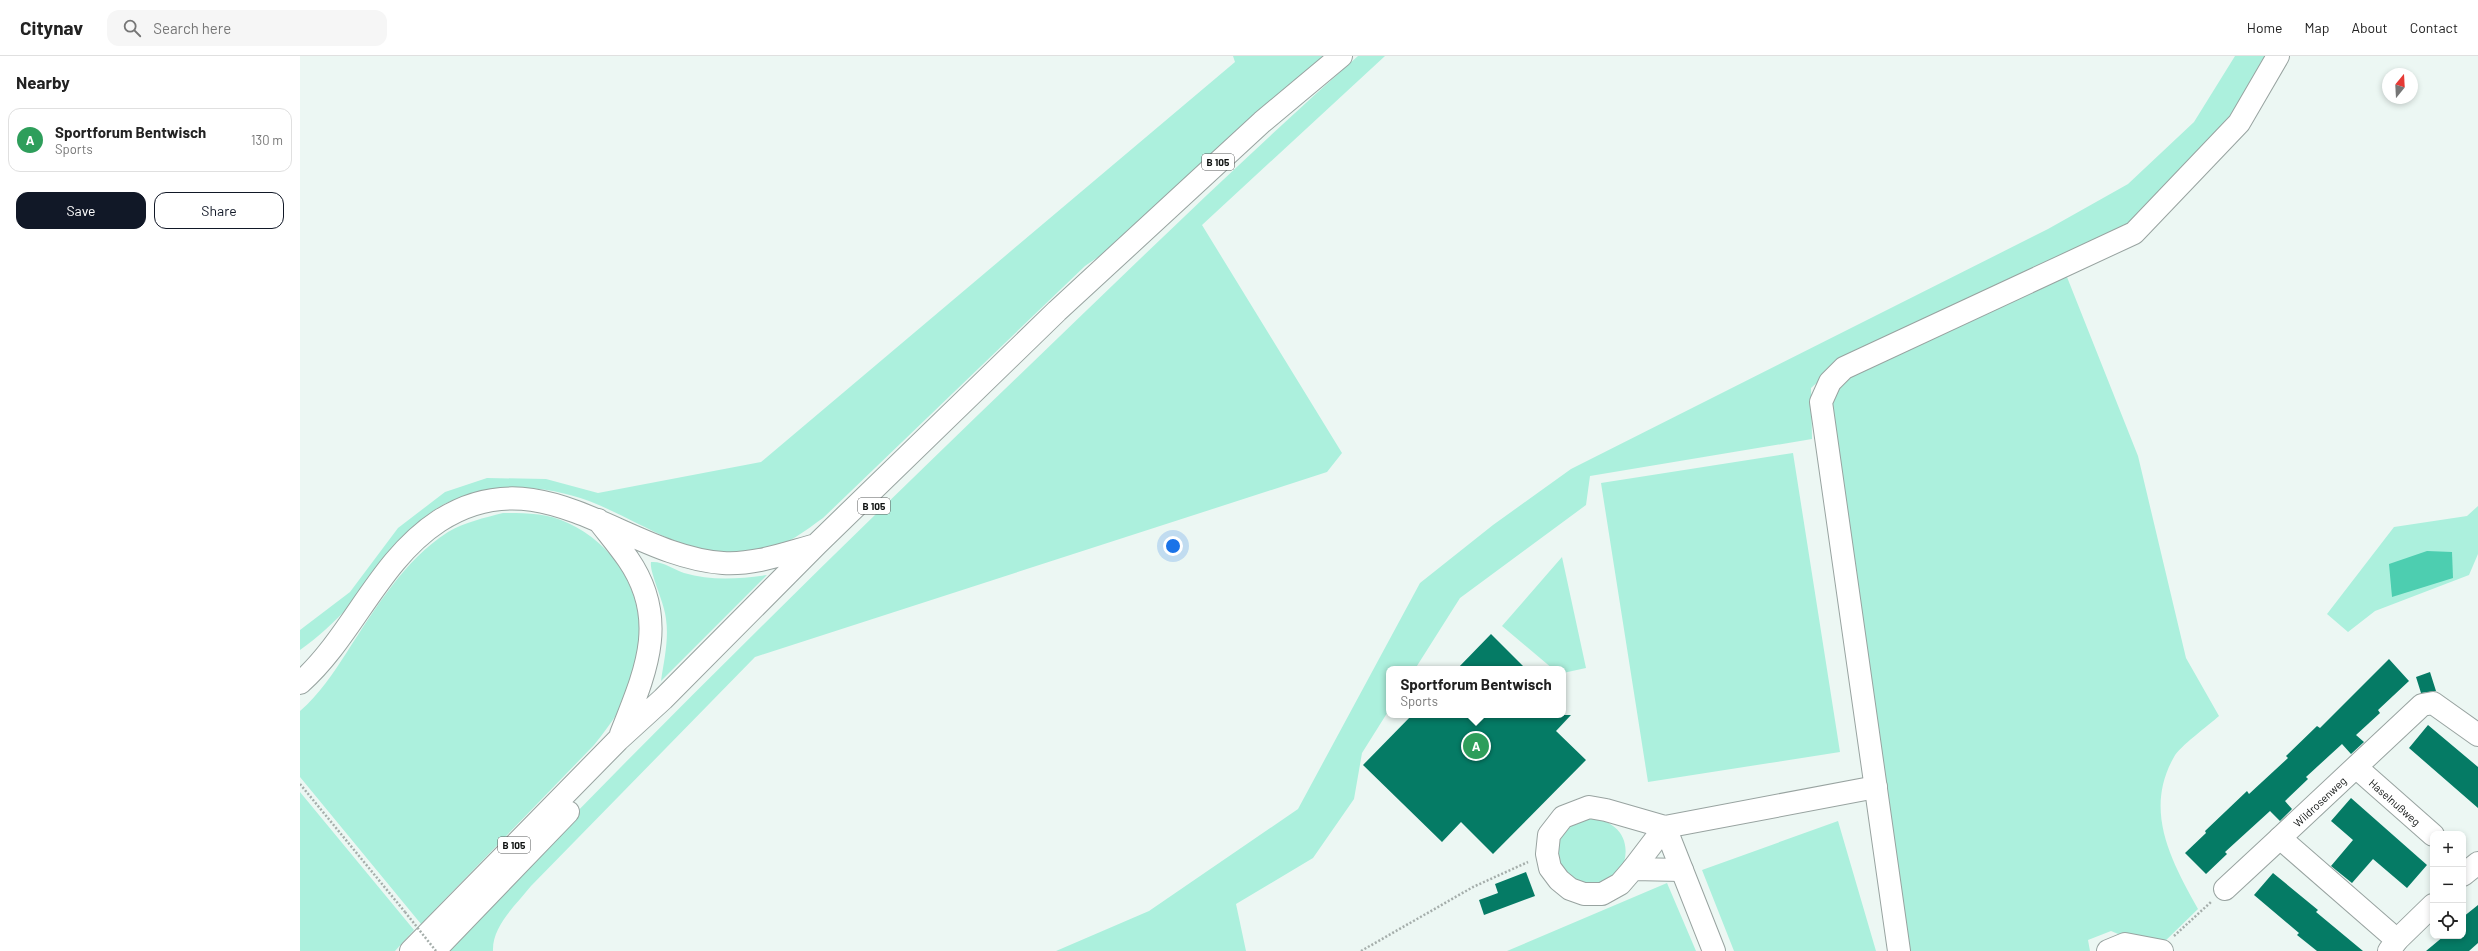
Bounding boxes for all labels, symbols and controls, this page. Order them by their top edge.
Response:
search box [107,10,387,46]
text: Citynav [20,16,83,39]
icon: search [121,17,143,39]
text: Search here [153,19,231,37]
text: Home [2247,19,2283,36]
text: Map [2305,19,2329,36]
text: About [2351,19,2388,36]
text: Contact [2410,19,2458,36]
north arrow [2382,68,2418,104]
text: Nearby [16,72,70,92]
text: Sportforum Bentwisch [55,123,206,141]
text: A [26,132,34,148]
text: 130 m [251,132,283,148]
text: Sports [55,141,93,157]
road number: B 105 [1202,154,1234,170]
button: Save [16,192,146,229]
button: Share [154,192,284,229]
road number: B 105 [858,498,890,514]
your location [1163,536,1183,556]
popup [1386,666,1566,718]
text: Sportforum Bentwisch [1400,675,1552,693]
text: Sports [1400,693,1438,709]
pin: A [1463,731,1489,761]
street label: Wildrosenweg [2290,773,2348,829]
street label: Haselnußweg [2367,776,2424,828]
map controls [2430,831,2466,939]
button: + [2430,831,2466,867]
road number: B 105 [498,837,530,853]
button: − [2430,867,2466,903]
button: locate [2430,903,2466,939]

